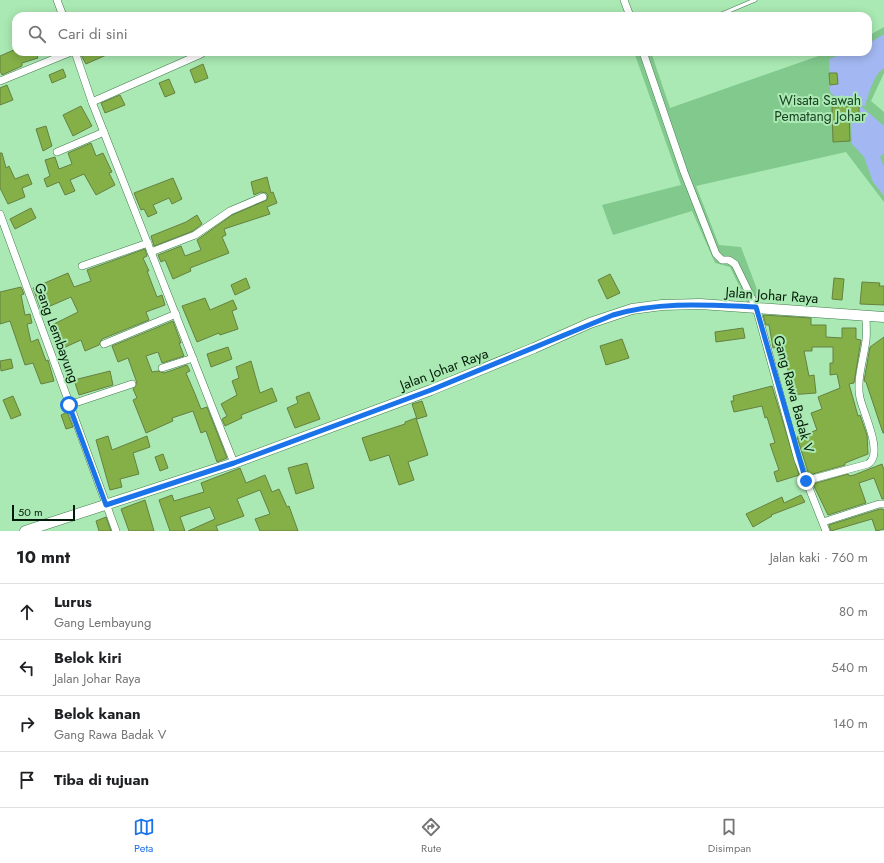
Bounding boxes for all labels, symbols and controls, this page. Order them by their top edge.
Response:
search box [12,12,872,56]
icon: search [26,23,48,45]
text: Cari di sini [58,23,128,45]
park label: Wisata Sawah Pematang Johar [774,90,866,126]
street label: Gang Lembayung [30,280,84,386]
street label: Jalan Johar Raya [723,282,819,308]
street label: Gang Rawa Badak V [769,333,820,456]
street label: Jalan Johar Raya [395,343,491,396]
route start [60,396,78,414]
route end [797,472,815,490]
scale bar [12,503,75,522]
text: 50 m [18,504,43,520]
text: 10 mnt [16,545,70,569]
text: Jalan kaki · 760 m [770,548,868,567]
text: Lurus [54,591,92,613]
icon: ahead [16,601,38,623]
text: 80 m [839,602,868,621]
text: Gang Lembayung [54,613,152,632]
text: Belok kiri [54,647,122,669]
icon: left [16,657,38,679]
text: 540 m [831,658,868,677]
text: Jalan Johar Raya [54,669,140,688]
text: Belok kanan [54,703,141,725]
icon: right [16,713,38,735]
text: 140 m [833,714,868,733]
text: Gang Rawa Badak V [54,725,166,744]
icon: arrive [16,769,38,791]
text: Tiba di tujuan [54,769,149,791]
tab: Peta [133,816,155,856]
tab: Rute [420,816,442,856]
tab: Disimpan [708,816,751,856]

